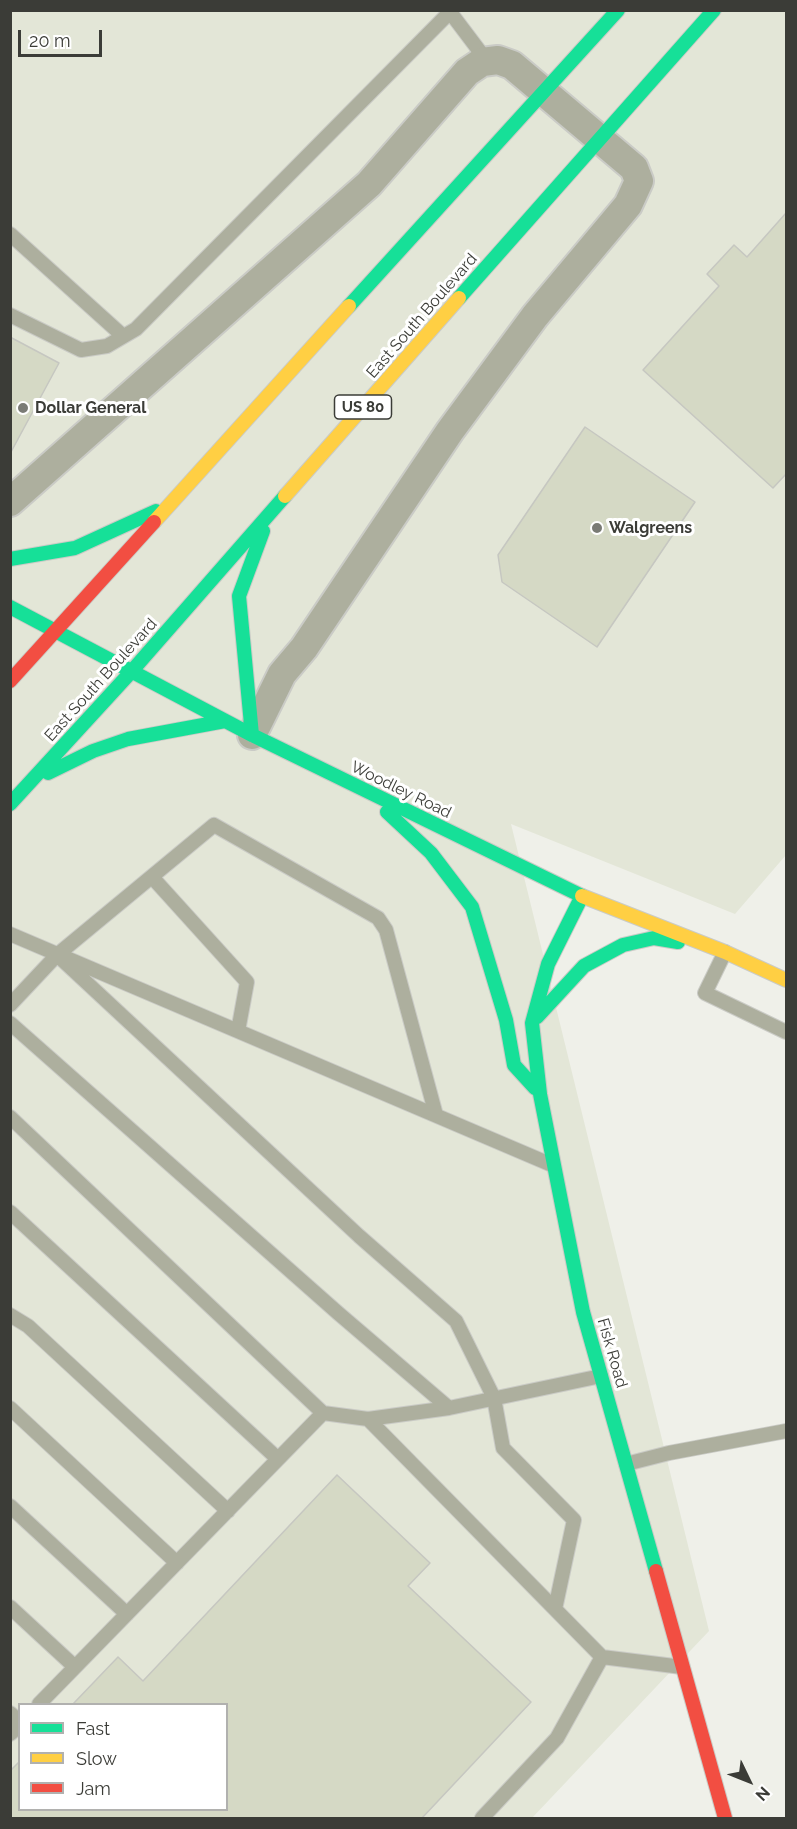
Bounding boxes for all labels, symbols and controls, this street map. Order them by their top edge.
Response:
scale bar [21,18,105,56]
text: 20 m [29,30,71,51]
street label: East South Boulevard [363,250,481,382]
road number: US 80 [334,395,392,419]
place label: Dollar General [35,398,146,418]
marker: Dollar General [16,401,30,415]
place label: Walgreens [609,518,692,538]
marker: Walgreens [590,521,604,535]
street label: East South Boulevard [41,615,161,745]
street label: Woodley Road [348,757,454,823]
street label: Fisk Road [593,1316,631,1390]
legend [18,1703,228,1811]
text: Fast [76,1718,110,1739]
text: Slow [76,1748,117,1769]
north arrow [719,1751,779,1811]
text: Jam [76,1778,111,1799]
text: N [751,1783,774,1805]

